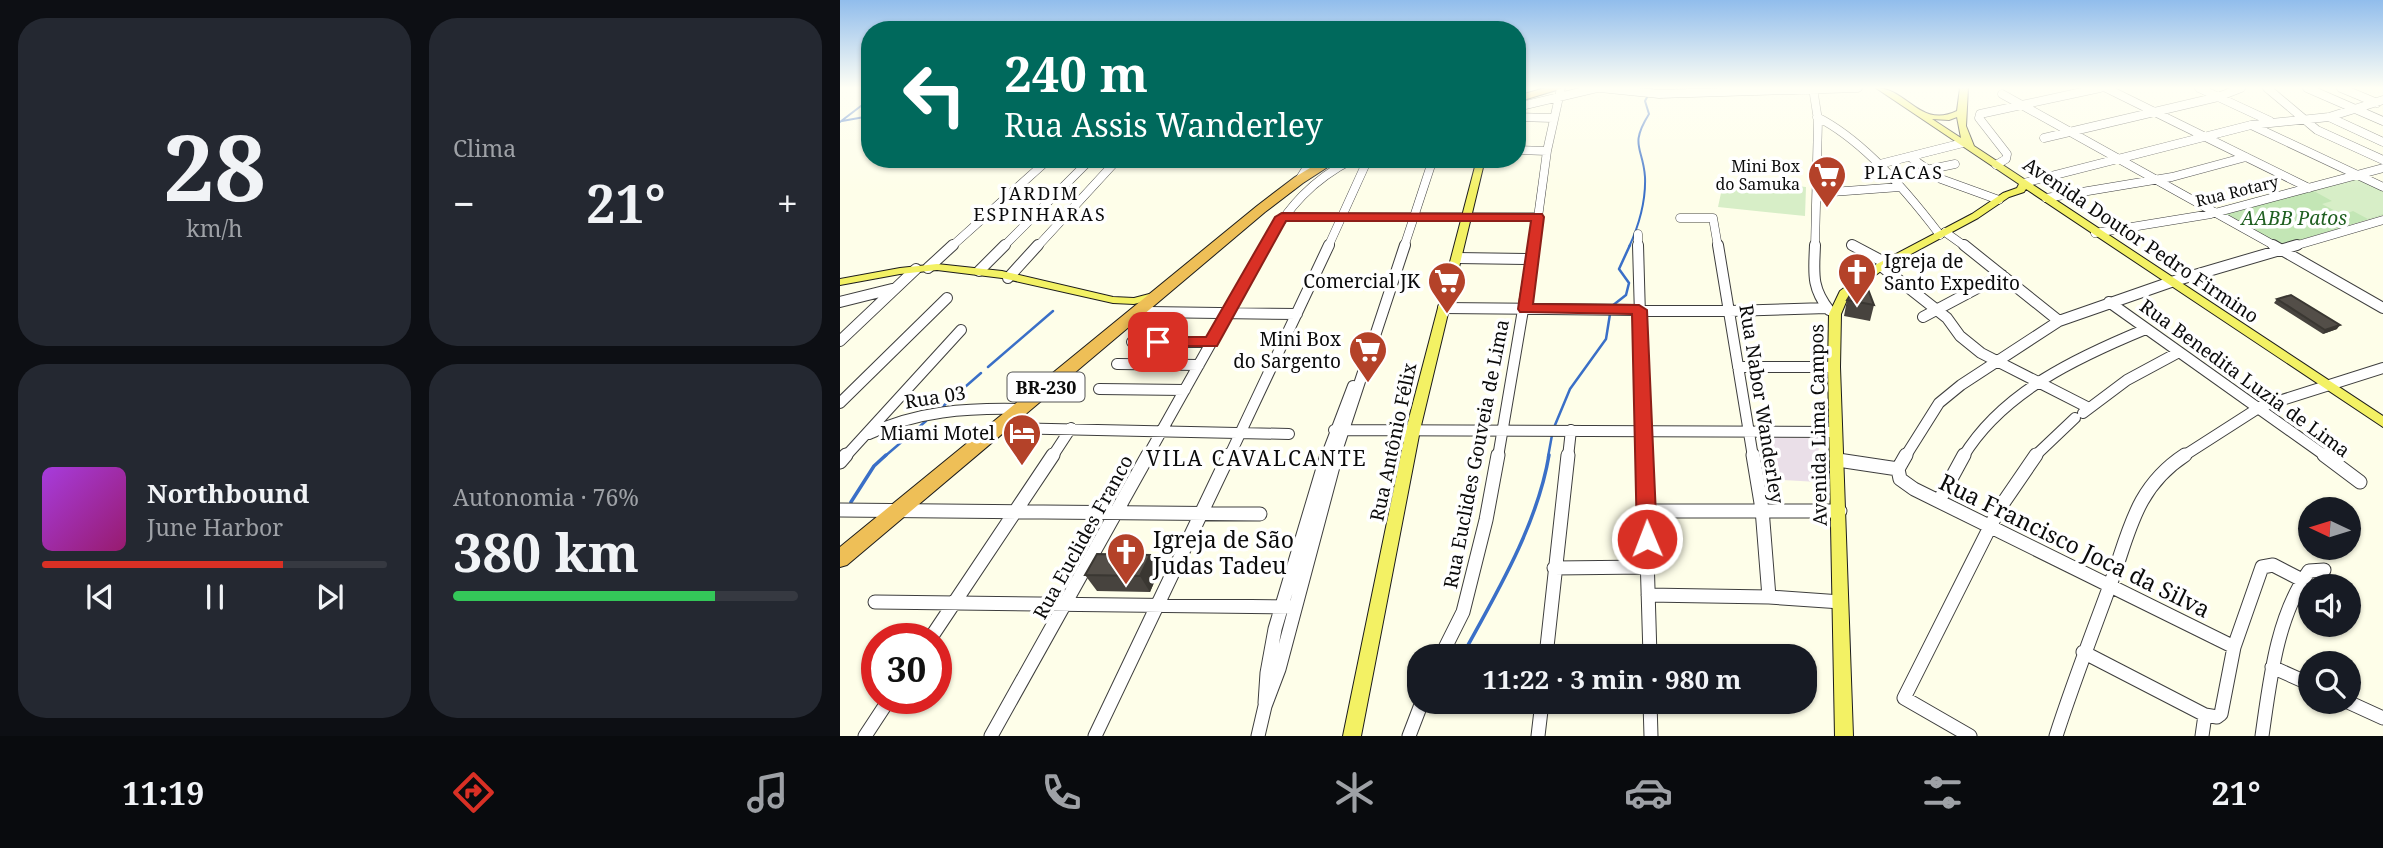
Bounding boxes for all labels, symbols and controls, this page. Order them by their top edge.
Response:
text: 240 m [1004,40,1148,106]
icon: left [889,49,980,140]
text: Rua Assis Wanderley [1004,103,1323,146]
text: 28 [163,104,266,228]
text: Clima [453,132,516,164]
street label: Avenida Doutor Pedro Firmino [2018,151,2264,329]
supermarket icon: Mini Box do Samuka [1806,154,1848,209]
place label: Mini Box do Samuka [1715,155,1801,195]
district label: PLACAS [1864,160,1944,184]
text: 21° [586,167,666,238]
street label: Rua Rotary [2193,170,2282,212]
text: − [453,177,475,229]
text: + [777,177,798,229]
district label: JARDIM ESPINHARAS [973,181,1107,226]
park label: AABB Patos [2239,205,2347,231]
text: km/h [186,212,243,244]
place label: Igreja de Santo Expedito [1884,248,2020,296]
church icon: Igreja de Santo Expedito [1836,251,1878,306]
supermarket icon: Comercial JK [1426,260,1468,315]
place label: Comercial JK [1303,268,1421,294]
street label: Rua Benedita Luzia de Lima [2135,293,2355,463]
street label: Rua Nabor Wanderley [1733,303,1791,506]
pin [1128,312,1188,372]
street label: Rua Euclides Gouveia de Lima [1437,317,1515,591]
icon: arrive [1139,323,1177,361]
street label: Avenida Lima Campos [1803,324,1833,526]
place label: Mini Box do Sargento [1233,326,1341,374]
supermarket icon: Mini Box do Sargento [1347,329,1389,384]
street label: Rua Antônio Félix [1364,360,1422,524]
road number: BR-230 [1008,372,1084,402]
street label: Rua 03 [903,379,967,415]
hotel icon: Miami Motel [1001,412,1043,467]
place label: Miami Motel [880,420,995,446]
district label: VILA CAVALCANTE [1146,444,1368,472]
street label: Rua Euclides Franco [1027,450,1139,624]
street label: Rua Francisco Joca da Silva [1934,465,2216,625]
text: Northbound [147,475,309,511]
text: Autonomia · 76% [453,481,639,513]
north arrow [2298,497,2361,560]
map controls [2298,497,2361,714]
position arrow [1610,502,1684,576]
text: June Harbor [147,511,283,543]
text: 380 km [453,516,639,587]
place label: Igreja de São Judas Tadeu [1152,523,1294,581]
church icon: Igreja de São Judas Tadeu [1105,531,1147,586]
button: sound [2298,574,2361,637]
icon: previous [81,578,119,616]
icon: pause [196,578,234,616]
icon: next [311,578,349,616]
speed limit sign: 30 [861,623,952,714]
button: search [2298,651,2361,714]
text: 11:22 · 3 min · 980 m [1482,661,1742,697]
icon: directions [449,768,498,817]
icon: music [743,768,792,817]
icon: phone [1037,768,1086,817]
icon: climate [1330,768,1379,817]
icon: car [1624,768,1673,817]
icon: filters [1918,768,1967,817]
text: 11:19 [122,771,204,814]
text: 21° [2212,771,2261,814]

